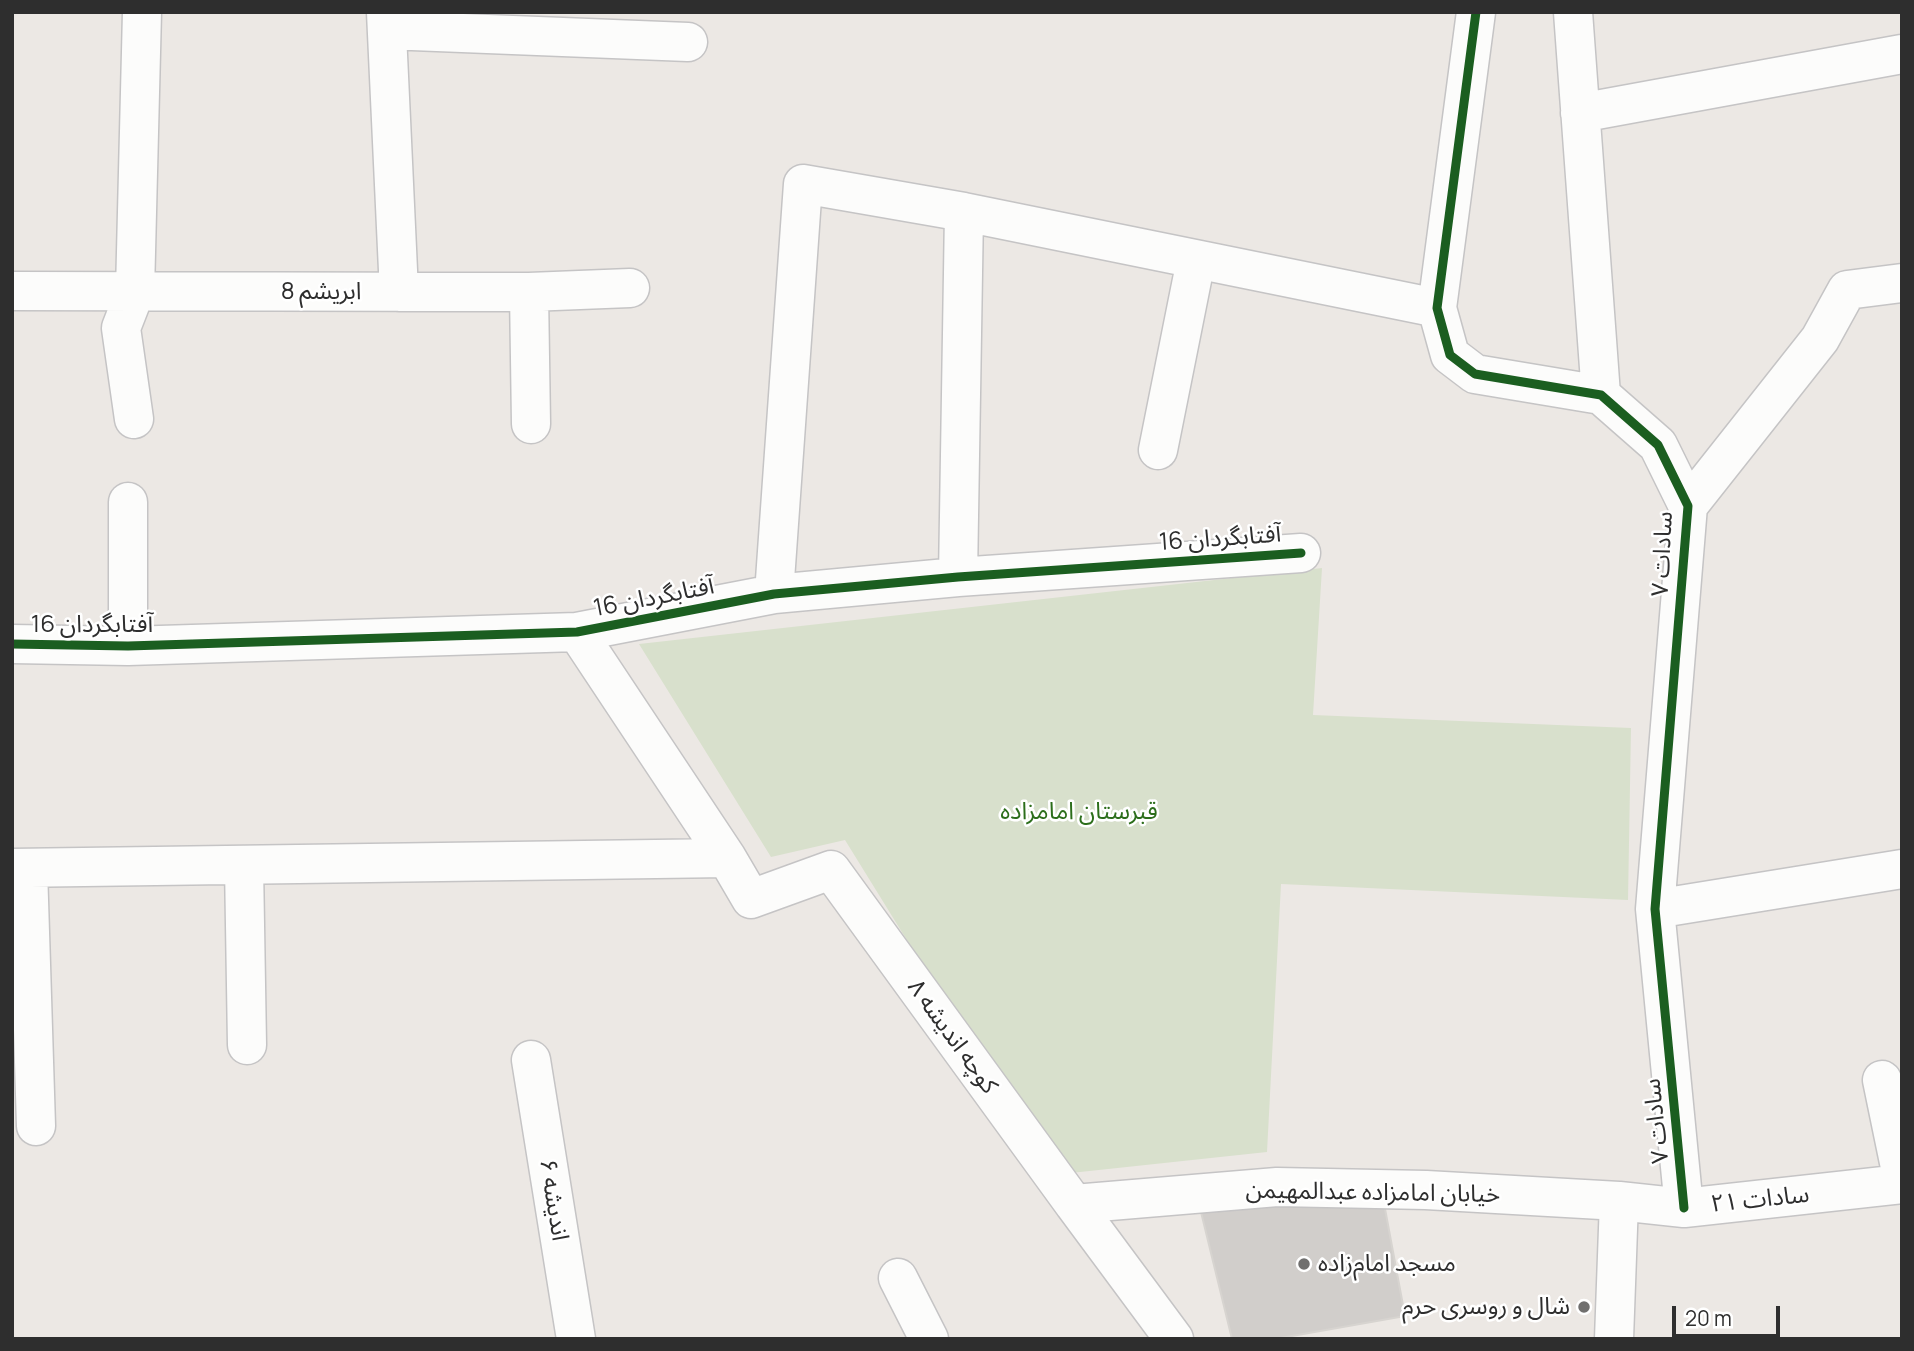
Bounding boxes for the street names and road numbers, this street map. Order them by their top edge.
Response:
street label: ابریشم 8 [281,278,361,306]
street label: سادات ۷ [1646,511,1680,597]
street label: آفتابگردان 16 [1158,520,1282,558]
street label: آفتابگردان 16 [591,572,717,624]
street label: آفتابگردان 16 [31,611,153,639]
street label: کوچه اندیشه ۸ [901,974,1003,1100]
street label: سادات ۷ [1638,1077,1676,1165]
street label: اندیشه ۶ [532,1157,574,1243]
street label: خیابان امامزاده عبدالمهیمن [1245,1176,1501,1210]
street label: سادات ۲۱ [1709,1181,1811,1219]

